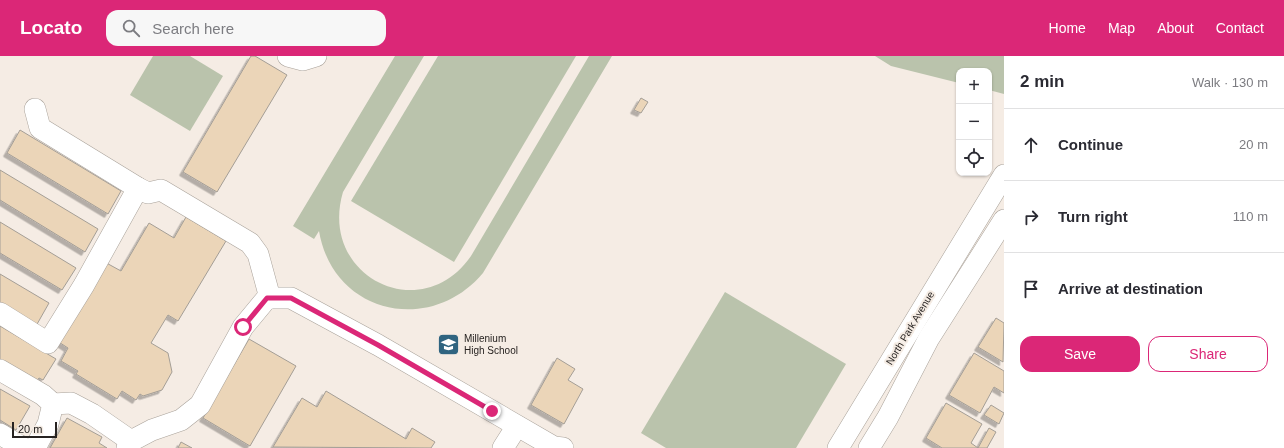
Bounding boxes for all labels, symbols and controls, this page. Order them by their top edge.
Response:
search box [106,10,386,46]
text: Locato [20,17,82,38]
icon: search [120,17,142,39]
text: Search here [152,20,234,37]
text: Home [1049,20,1086,36]
text: Map [1108,20,1135,36]
text: About [1157,20,1194,36]
text: Contact [1216,20,1264,36]
map controls [956,68,992,176]
button: + [956,68,992,104]
text: 2 min [1020,72,1064,91]
text: Walk · 130 m [1192,75,1268,90]
button: − [956,104,992,140]
icon: ahead [1020,134,1042,156]
text: Continue [1058,136,1123,153]
text: 20 m [1239,137,1268,152]
button: locate [956,140,992,176]
icon: right [1020,206,1042,228]
text: Turn right [1058,208,1128,225]
text: 110 m [1233,209,1268,224]
icon: arrive [1020,278,1042,300]
text: Arrive at destination [1058,280,1203,297]
street label: North Park Avenue [884,289,937,367]
route start [234,318,252,336]
school or university icon: Millenium High School [435,331,461,357]
place label: Millenium High School [464,333,518,356]
button: Save [1020,336,1140,372]
button: Share [1148,336,1268,372]
route end [483,402,501,420]
scale bar [12,420,57,439]
text: 20 m [18,423,42,435]

